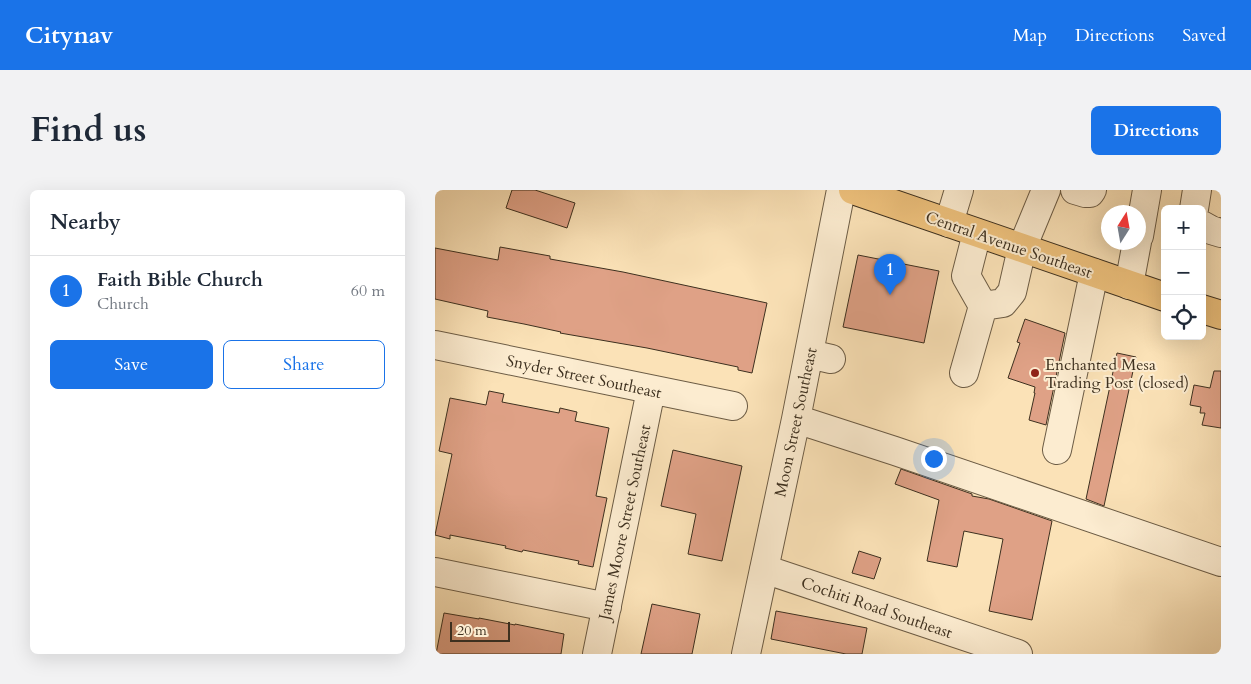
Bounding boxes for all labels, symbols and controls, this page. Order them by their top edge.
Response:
text: Citynav [25,19,113,52]
text: Map [1013,23,1047,48]
text: Directions [1075,23,1154,48]
text: Saved [1182,23,1226,48]
text: Find us [30,106,146,154]
button: Directions [1091,106,1221,155]
north arrow [1101,205,1146,250]
map controls [1161,205,1206,340]
button: + [1161,205,1206,250]
street label: Central Avenue Southeast [922,206,1095,284]
text: Nearby [50,208,121,237]
button: − [1161,250,1206,295]
pin: 1 [874,254,906,295]
text: Faith Bible Church [97,267,263,293]
text: 1 [62,280,70,302]
text: 60 m [351,280,385,302]
text: Church [97,293,149,315]
button: locate [1161,295,1206,340]
button: Save [50,340,213,389]
button: Share [223,340,385,389]
street label: Moon Street Southeast [769,345,823,499]
street label: Snyder Street Southeast [504,350,663,404]
place label: Enchanted Mesa Trading Post (closed) [1045,354,1189,394]
marker: Enchanted Mesa Trading Post (closed) [1029,367,1041,379]
street label: James Moore Street Southeast [593,422,656,624]
your location [921,446,947,472]
street label: Cochiti Road Southeast [798,572,955,644]
scale bar [450,619,510,642]
text: 20 m [457,621,487,640]

